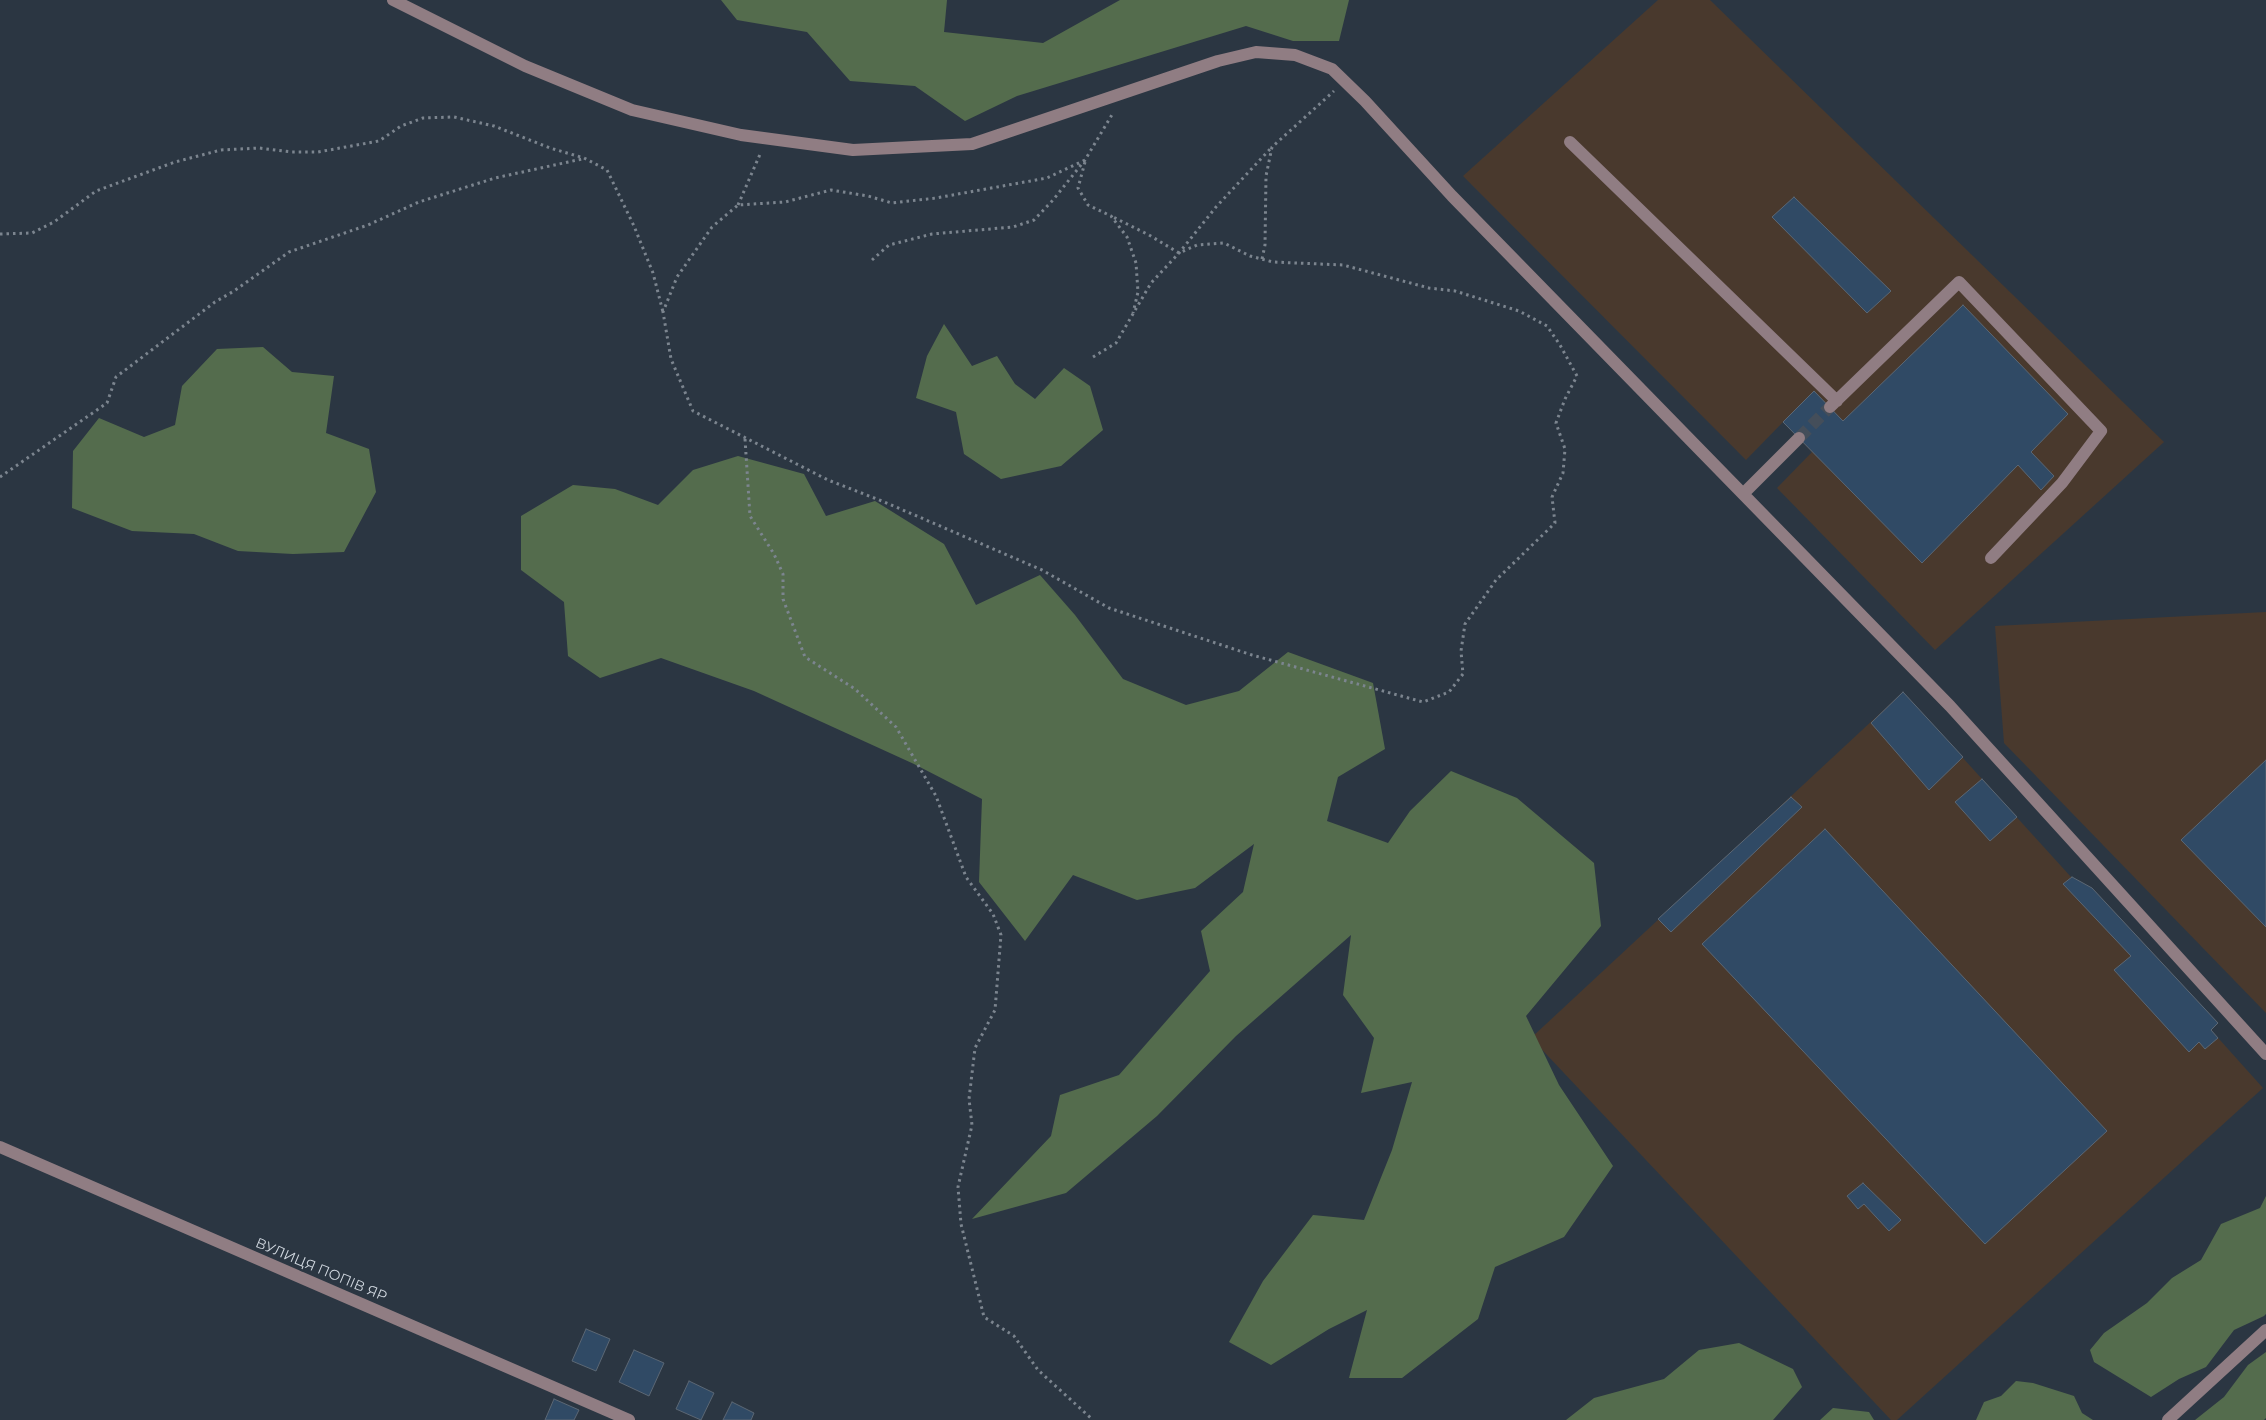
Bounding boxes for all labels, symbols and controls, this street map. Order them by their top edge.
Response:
street label: ВУЛИЦЯ ПОПІВ ЯР [253,1235,389,1305]

